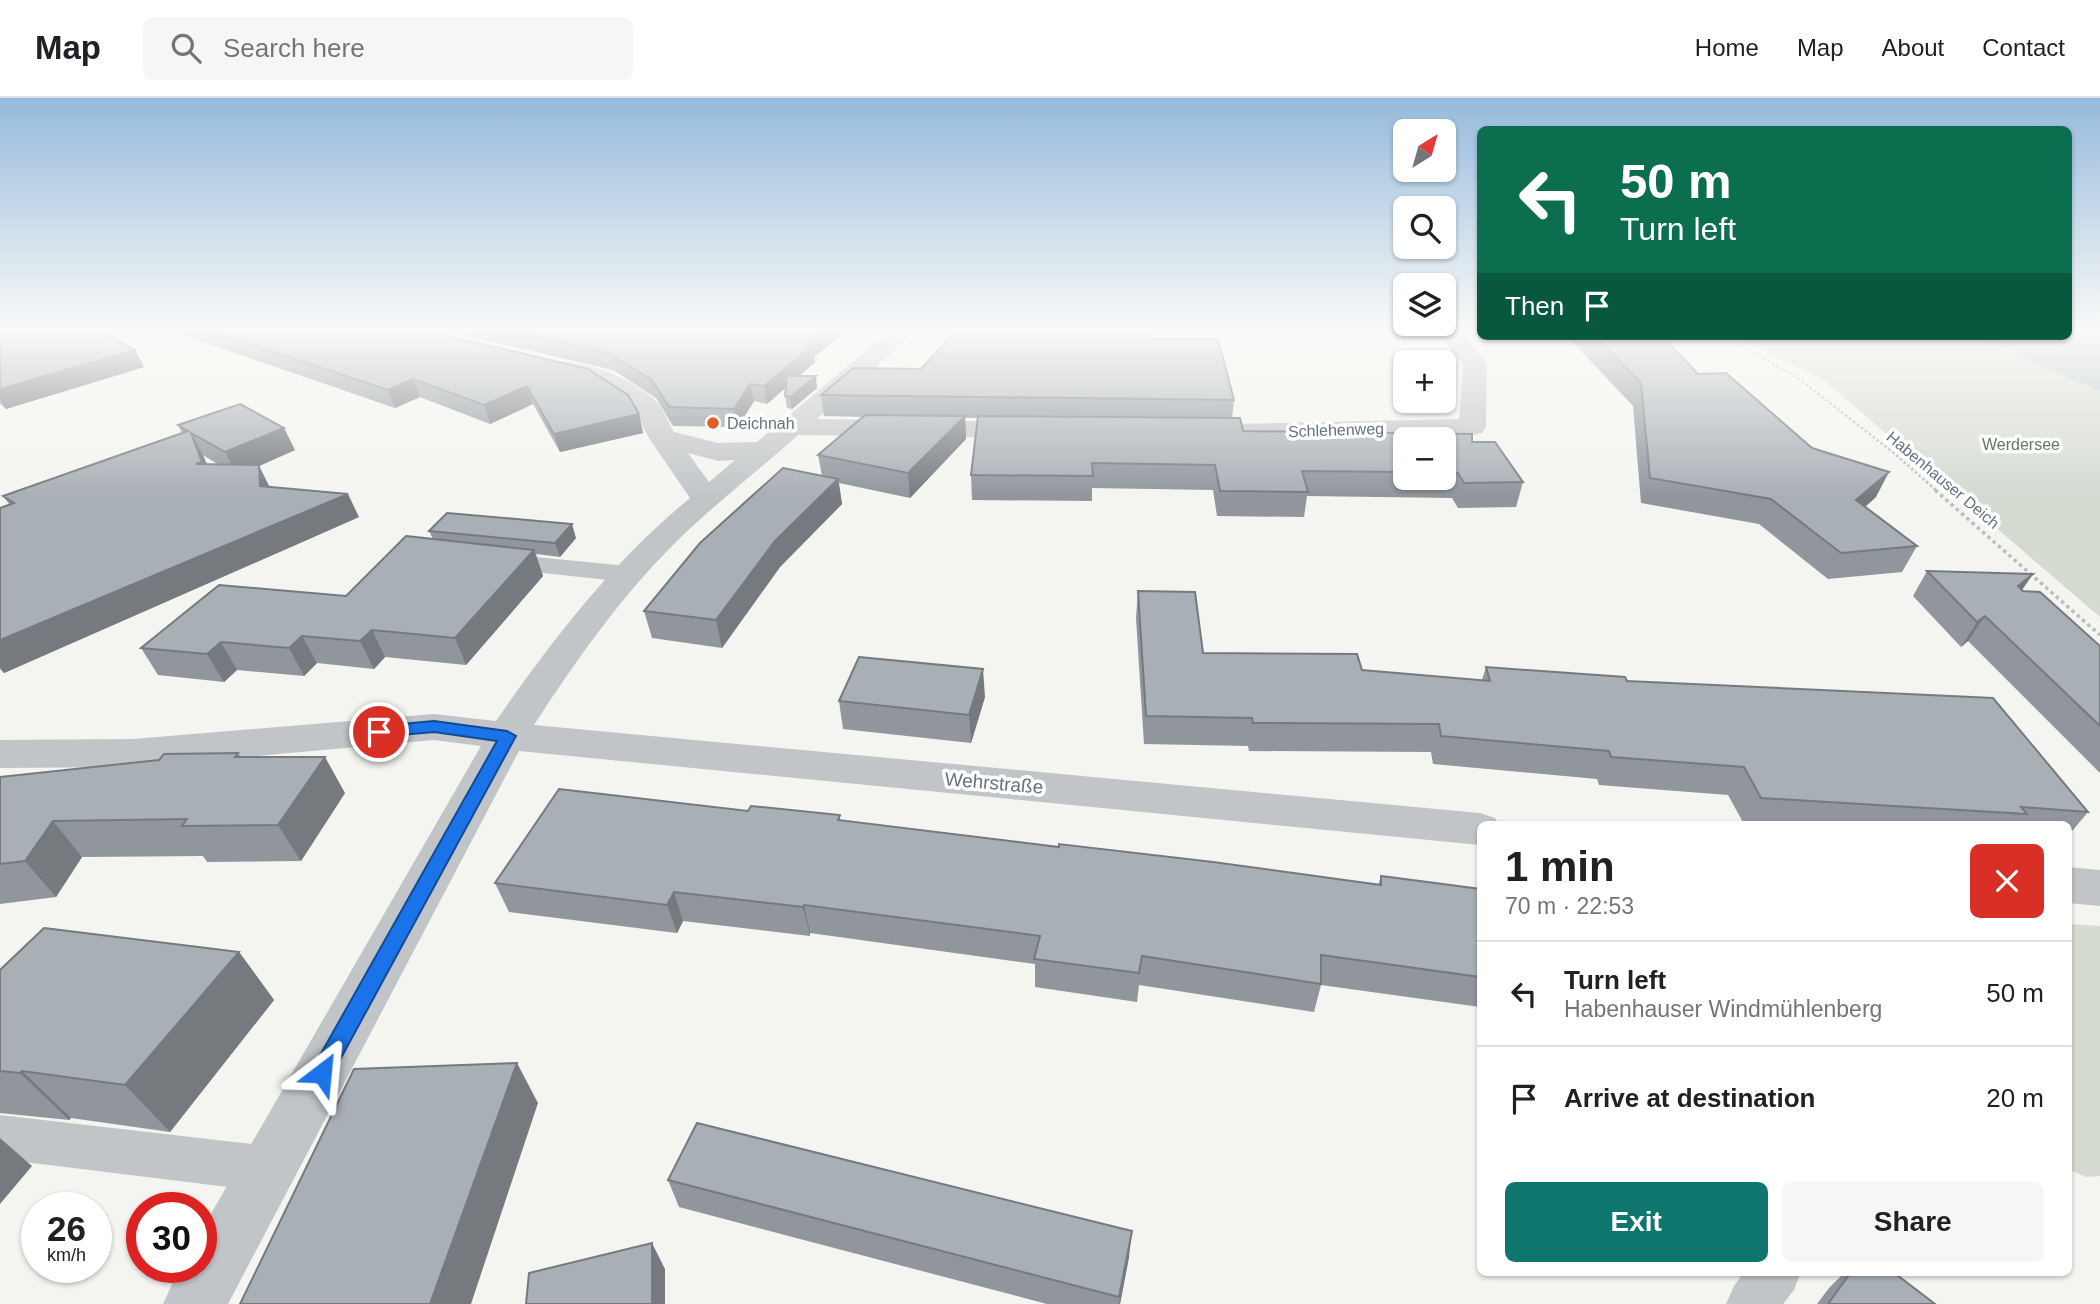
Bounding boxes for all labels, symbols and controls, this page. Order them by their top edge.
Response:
search box [143,17,633,80]
text: Map [35,29,101,66]
icon: search [167,29,205,67]
text: Search here [223,33,365,63]
text: Home [1695,34,1759,61]
text: Map [1797,34,1844,61]
text: About [1882,34,1944,61]
text: Contact [1982,34,2065,61]
north arrow [1393,119,1456,182]
map controls [1393,119,1456,490]
icon: left [1505,154,1596,245]
text: 50 m [1620,154,1732,208]
button: search [1393,196,1456,259]
text: Turn left [1620,211,1736,247]
button: layers [1393,273,1456,336]
icon: arrive [1578,287,1616,325]
text: Then [1505,291,1564,321]
button: + [1393,350,1456,413]
marker: Deichnah [705,415,721,431]
place label: Deichnah [727,415,795,432]
street label: Schlehenweg [1288,420,1384,440]
button: − [1393,427,1456,490]
street label: Habenhauser Deich [1883,428,2003,532]
park label: Werdersee [1982,436,2060,453]
pin [349,702,409,762]
icon: arrive [360,713,398,751]
street label: Wehrstraße [944,768,1044,798]
text: 1 min [1505,843,1615,890]
button: close [1970,844,2044,918]
text: 70 m · 22:53 [1505,893,1634,919]
text: Turn left [1564,965,1666,995]
icon: left [1505,975,1543,1013]
text: 50 m [1986,978,2044,1008]
text: Habenhauser Windmühlenberg [1564,996,1882,1022]
position arrow [285,1036,359,1110]
icon: arrive [1505,1080,1543,1118]
text: Arrive at destination [1564,1083,1815,1113]
text: 20 m [1986,1083,2044,1113]
button: Exit [1505,1182,1768,1262]
button: Share [1782,1182,2044,1262]
speed limit sign: 30 [126,1192,217,1283]
text: 26 [47,1209,86,1248]
text: km/h [47,1245,86,1265]

